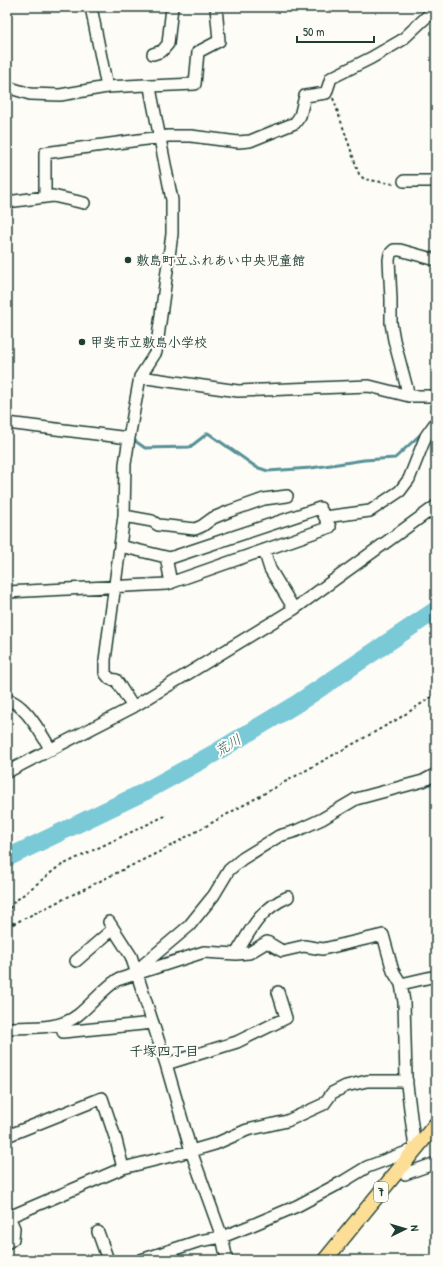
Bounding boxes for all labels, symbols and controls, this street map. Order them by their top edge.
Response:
scale bar [297,18,374,44]
text: 50 m [303,23,324,40]
place label: 敷島町立ふれあい中央児童館 [136,251,305,269]
marker: 敷島町立ふれあい中央児童館 [123,255,133,265]
place label: 甲斐市立敷島小学校 [90,333,207,351]
marker: 甲斐市立敷島小学校 [77,337,87,347]
water label: 荒川 [211,729,245,760]
district label: 千塚四丁目 [129,1041,199,1060]
road number: 7 [374,1182,388,1202]
north arrow [385,1209,425,1249]
text: N [408,1225,422,1232]

